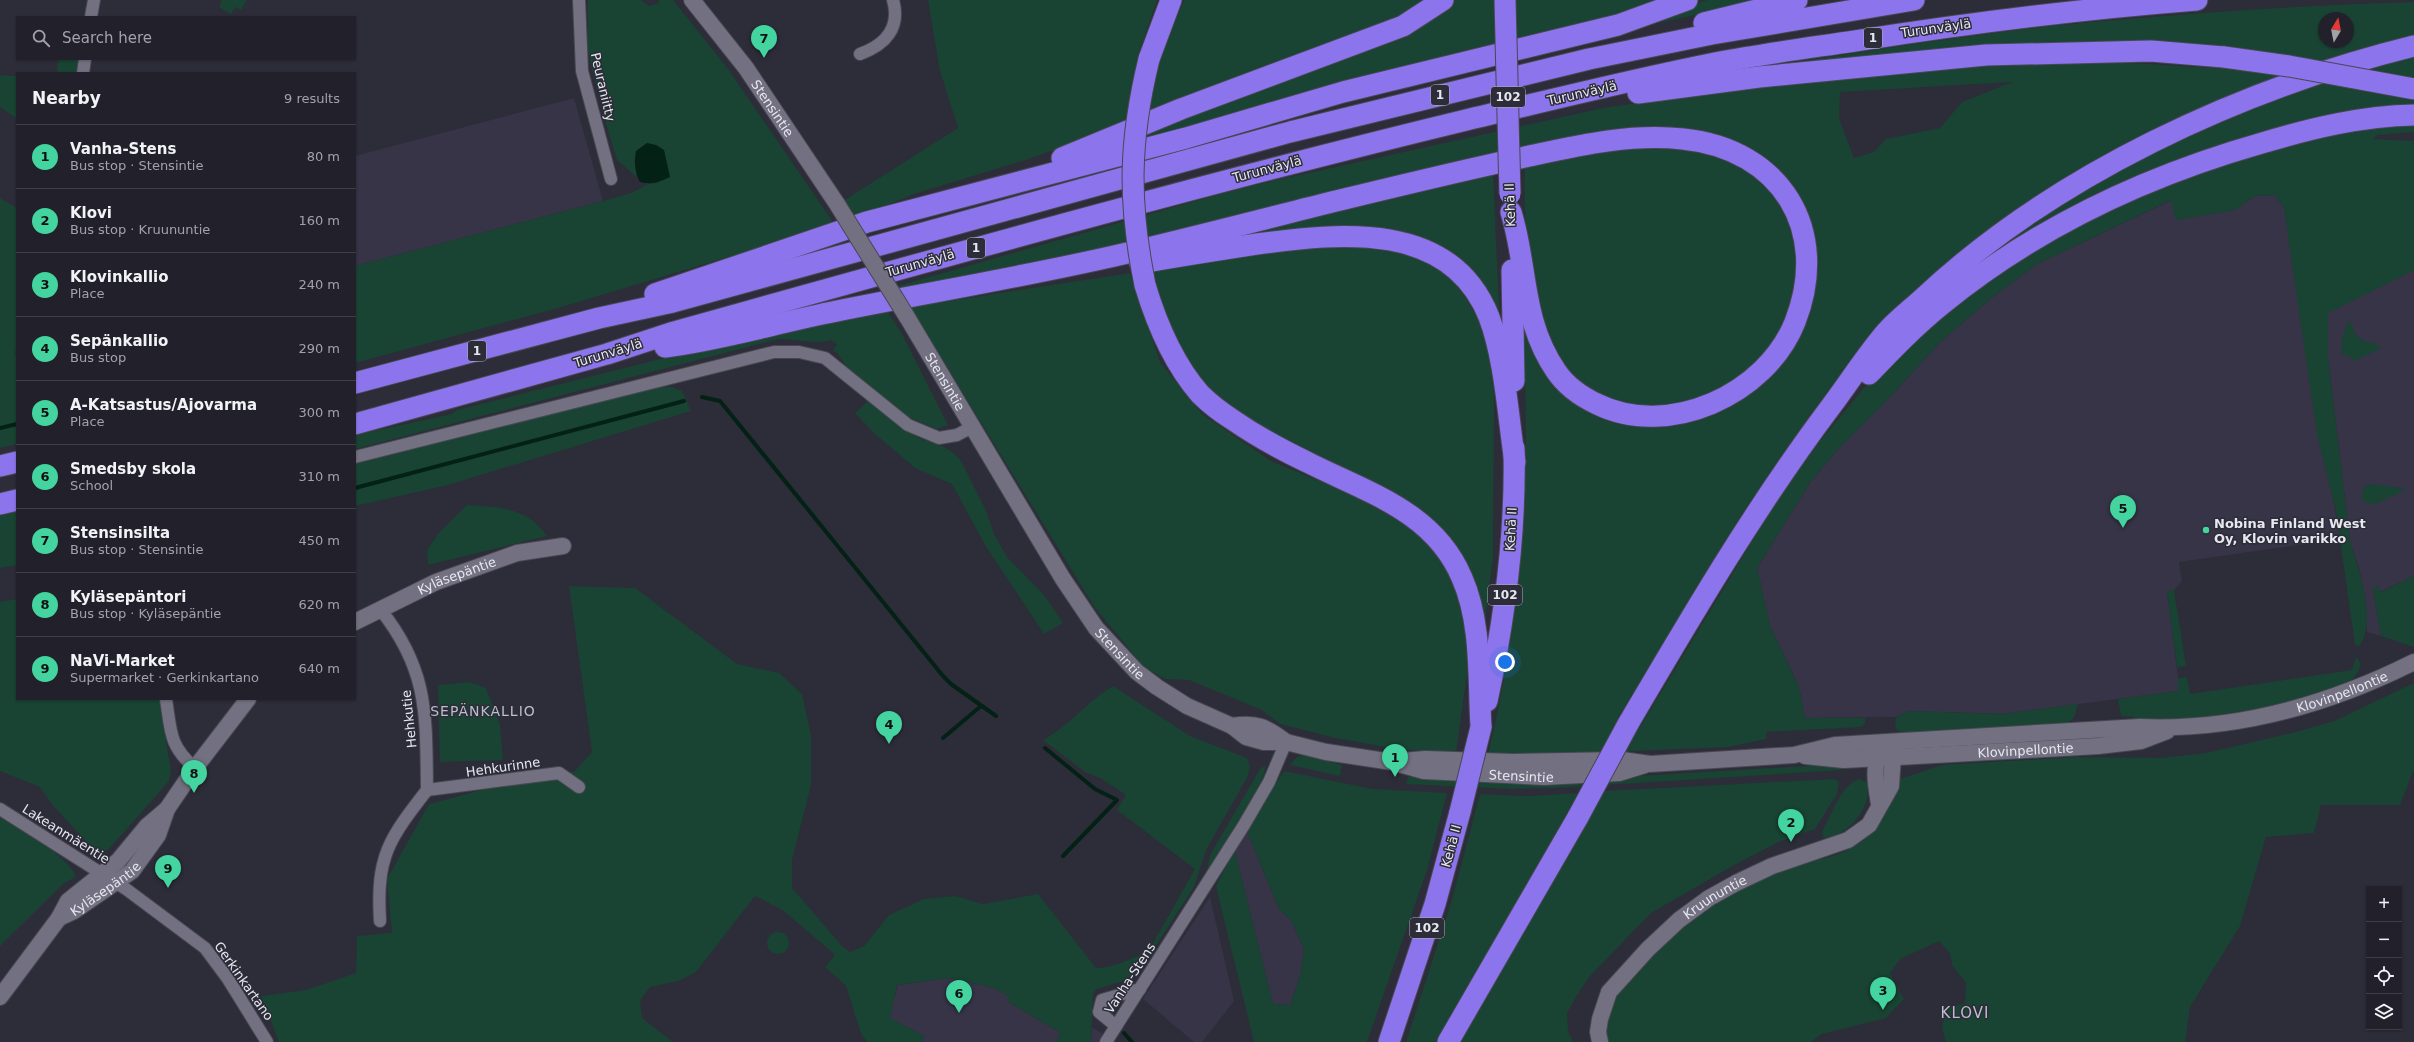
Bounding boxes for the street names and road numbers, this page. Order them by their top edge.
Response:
street label: Turunväylä [1899,16,1972,41]
road number: 1 [1864,28,1882,48]
street label: Peuraniitty [588,51,618,123]
street label: Stensintie [748,77,797,139]
street label: Turunväylä [1545,78,1618,109]
road number: 1 [1431,85,1449,105]
road number: 102 [1491,87,1525,107]
street label: Turunväylä [1230,153,1303,186]
street label: Kehä II [1502,183,1518,227]
road number: 1 [967,238,985,258]
street label: Turunväylä [883,246,956,280]
street label: Turunväylä [571,335,644,371]
road number: 1 [468,341,486,361]
street label: Stensintie [922,350,968,413]
street label: Kehä II [1502,507,1520,551]
street label: Kyläsepäntie [415,554,498,597]
road number: 102 [1488,585,1522,605]
street label: Stensintie [1092,625,1147,682]
street label: Klovinpellontie [2295,668,2390,715]
street label: Hehkutie [399,689,419,749]
street label: Klovinpellontie [1977,740,2074,760]
street label: Hehkurinne [465,754,541,780]
street label: Stensintie [1488,767,1554,785]
street label: Lakeanmäentie [20,801,112,867]
street label: Kehä II [1438,823,1464,869]
street label: Kyläsepäntie [67,859,144,919]
street label: Kruununtie [1680,872,1749,922]
road number: 102 [1410,918,1444,938]
street label: Gerkinkartano [211,939,277,1023]
street label: Vanha-Stens [1102,940,1159,1016]

